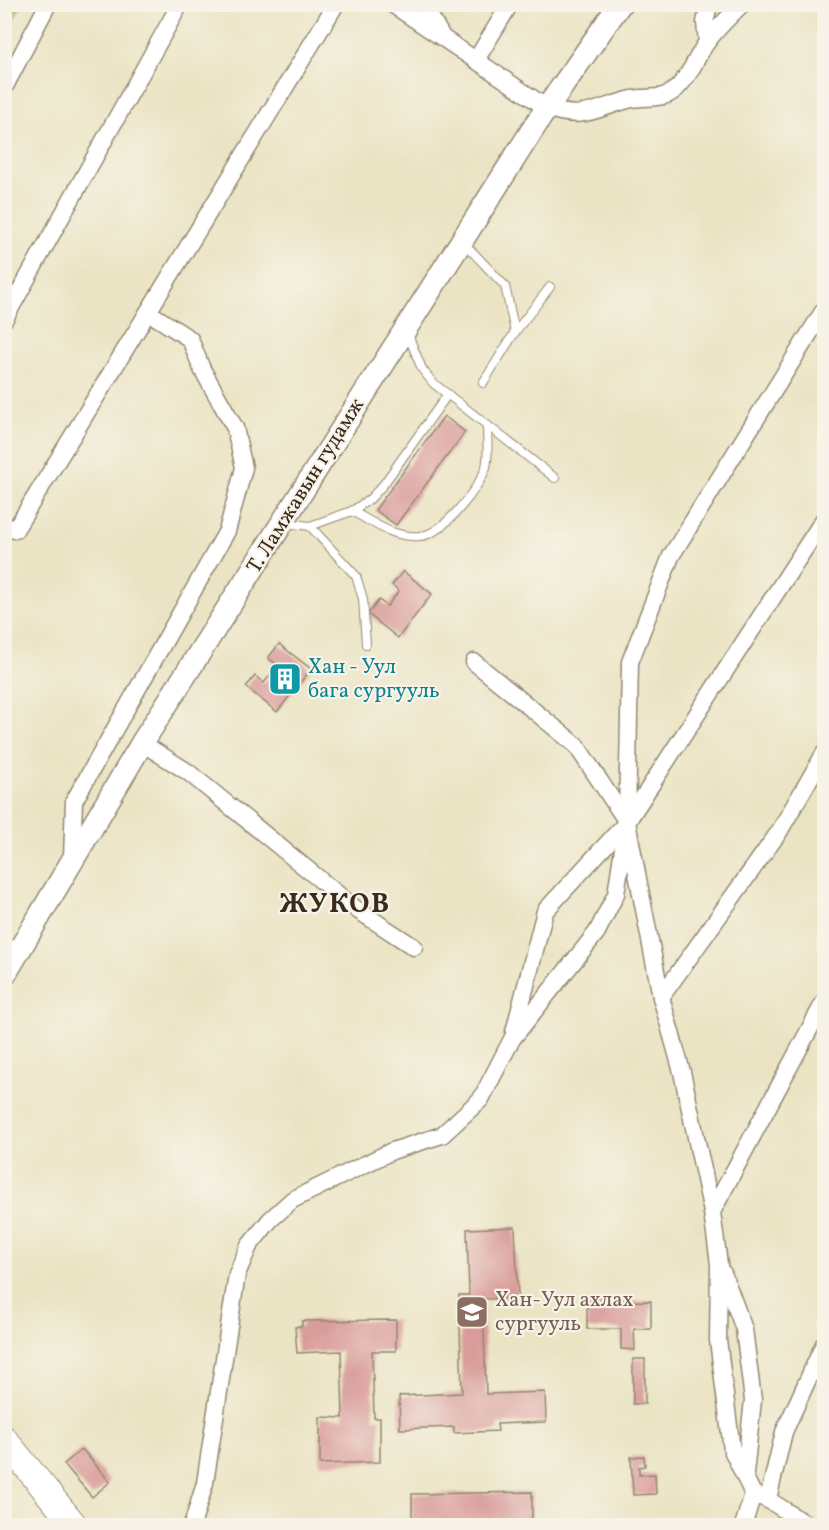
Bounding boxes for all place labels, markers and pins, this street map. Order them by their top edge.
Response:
place label: Хан - Уул бага сургууль [308,653,440,706]
building icon: Хан - Уул бага сургууль [267,661,303,697]
place label: Хан-Уул ахлах сургууль [495,1286,634,1339]
school or university icon: Хан-Уул ахлах сургууль [454,1294,490,1330]

